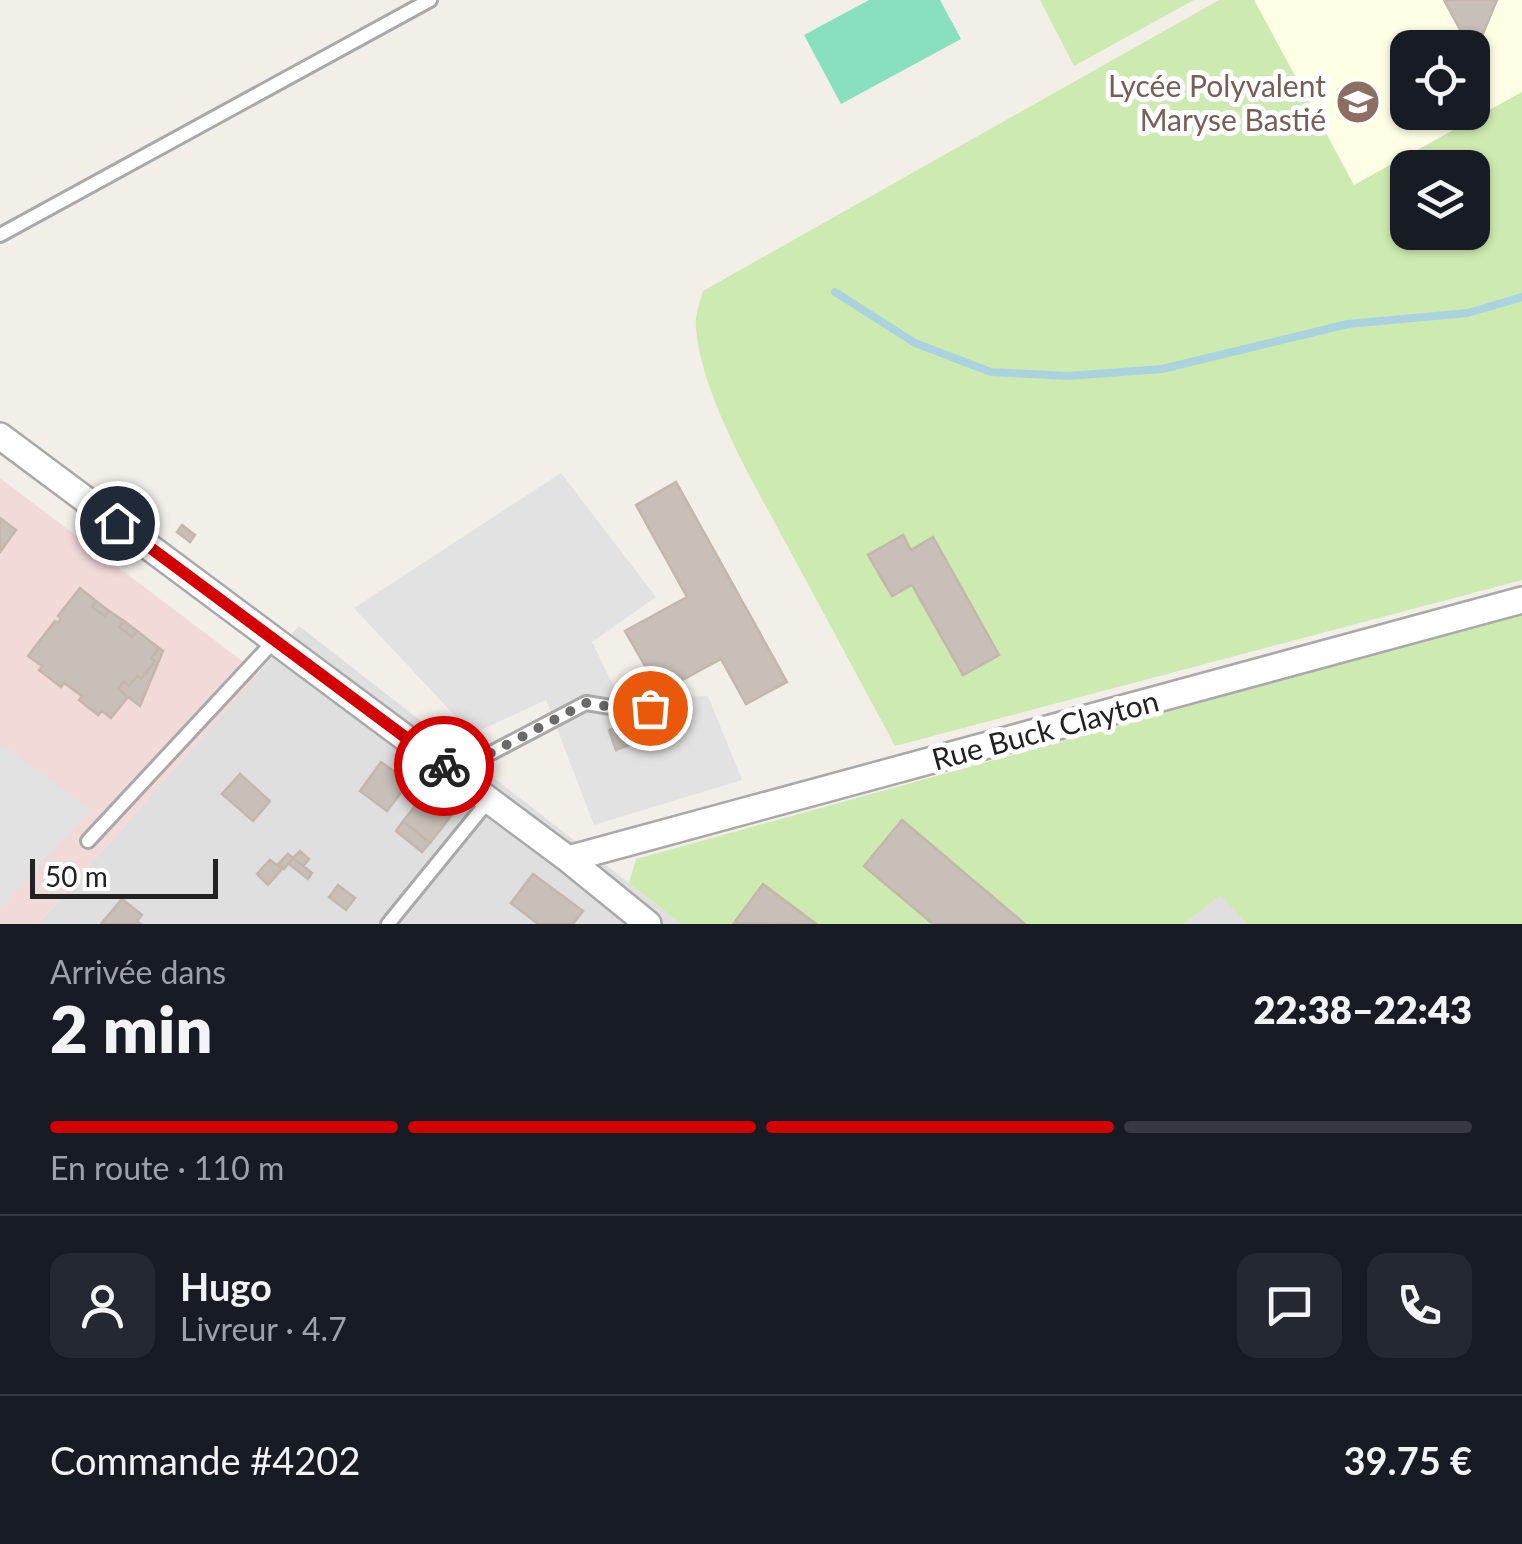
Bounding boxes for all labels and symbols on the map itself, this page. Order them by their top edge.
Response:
place label: Lycée Polyvalent Maryse Bastié [1108,67,1326,137]
school or university icon: Lycée Polyvalent Maryse Bastié [1335,79,1381,125]
pin [75,481,160,566]
pin [608,666,693,751]
street label: Rue Buck Clayton [928,681,1162,777]
courier [394,716,494,816]
scale bar [30,854,218,898]

